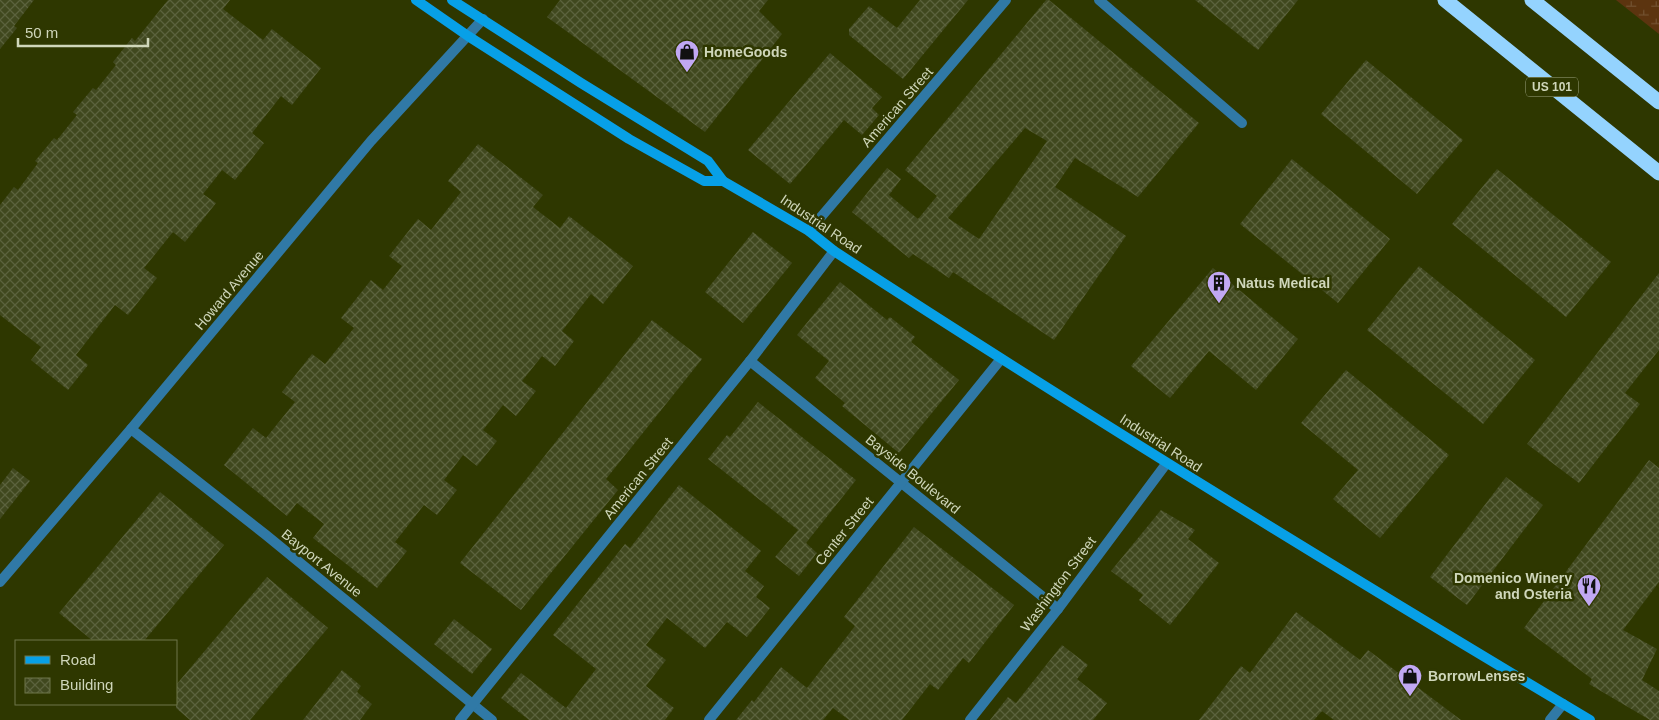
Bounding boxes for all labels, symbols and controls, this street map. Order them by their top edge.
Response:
scale bar [18,15,148,47]
text: 50 m [25,24,58,41]
shop icon: HomeGoods [674,39,700,73]
place label: HomeGoods [704,44,787,60]
street label: American Street [858,64,936,150]
road number: US 101 [1526,77,1578,96]
street label: Industrial Road [777,191,865,257]
street label: Howard Avenue [191,247,267,333]
building icon: Natus Medical [1206,270,1232,304]
place label: Natus Medical [1236,275,1330,291]
street label: Industrial Road [1117,411,1205,475]
street label: Bayside Boulevard [863,431,963,517]
street label: American Street [600,434,676,522]
street label: Center Street [812,494,876,568]
street label: Bayport Avenue [279,526,366,600]
street label: Washington Street [1017,533,1099,635]
place label: Domenico Winery and Osteria [1454,570,1572,602]
restaurant icon: Domenico Winery and Osteria [1576,573,1602,607]
legend [15,640,178,705]
text: Road [60,651,96,668]
shop icon: BorrowLenses [1397,663,1423,697]
place label: BorrowLenses [1428,668,1525,684]
text: Building [60,676,113,693]

